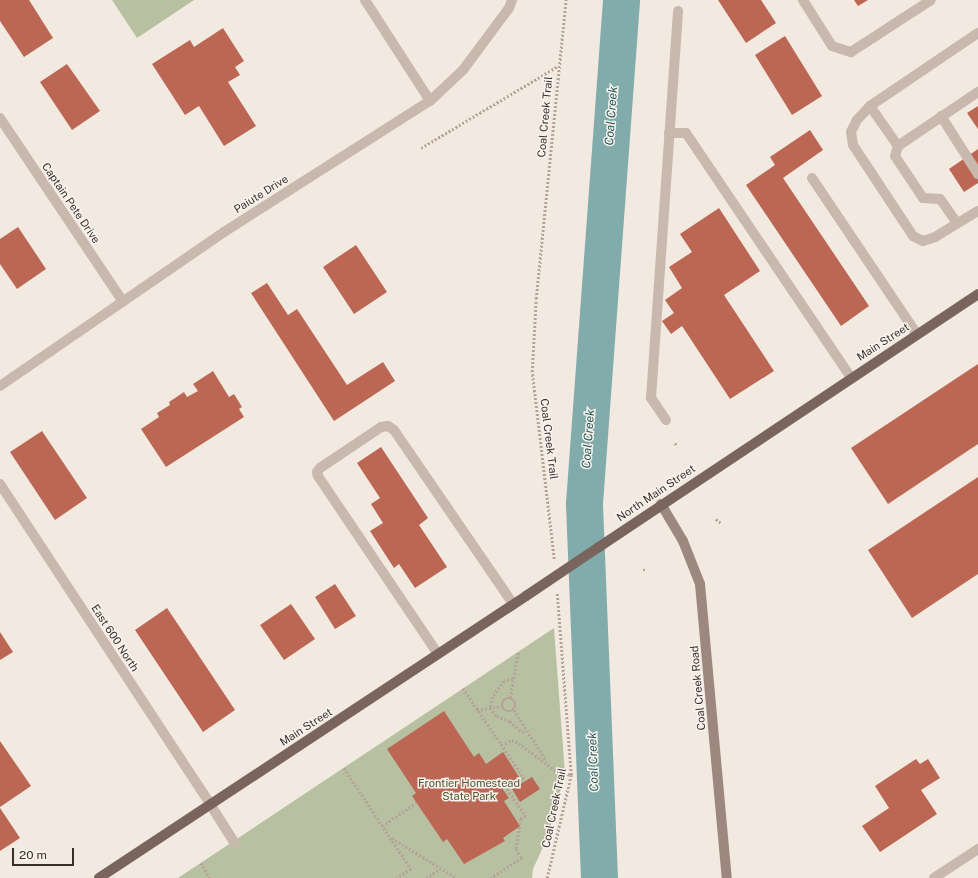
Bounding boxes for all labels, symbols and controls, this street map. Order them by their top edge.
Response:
street label: Coal Creek Trail [535,76,555,158]
water label: Coal Creek [603,86,621,146]
street label: Captain Pete Drive [39,160,103,246]
street label: Paiute Drive [231,172,291,216]
street label: Main Street [854,320,912,364]
street label: Coal Creek Trail [537,398,561,480]
water label: Coal Creek [580,409,598,469]
street label: North Main Street [614,462,698,524]
street label: East 600 North [88,602,142,674]
street label: Coal Creek Road [688,645,708,731]
street label: Main Street [277,705,335,749]
water label: Coal Creek [586,732,602,792]
street label: Coal Creek Trail [539,767,569,849]
park label: Frontier Homestead State Park [418,777,520,803]
scale bar [14,840,76,866]
text: 20 m [19,848,47,862]

